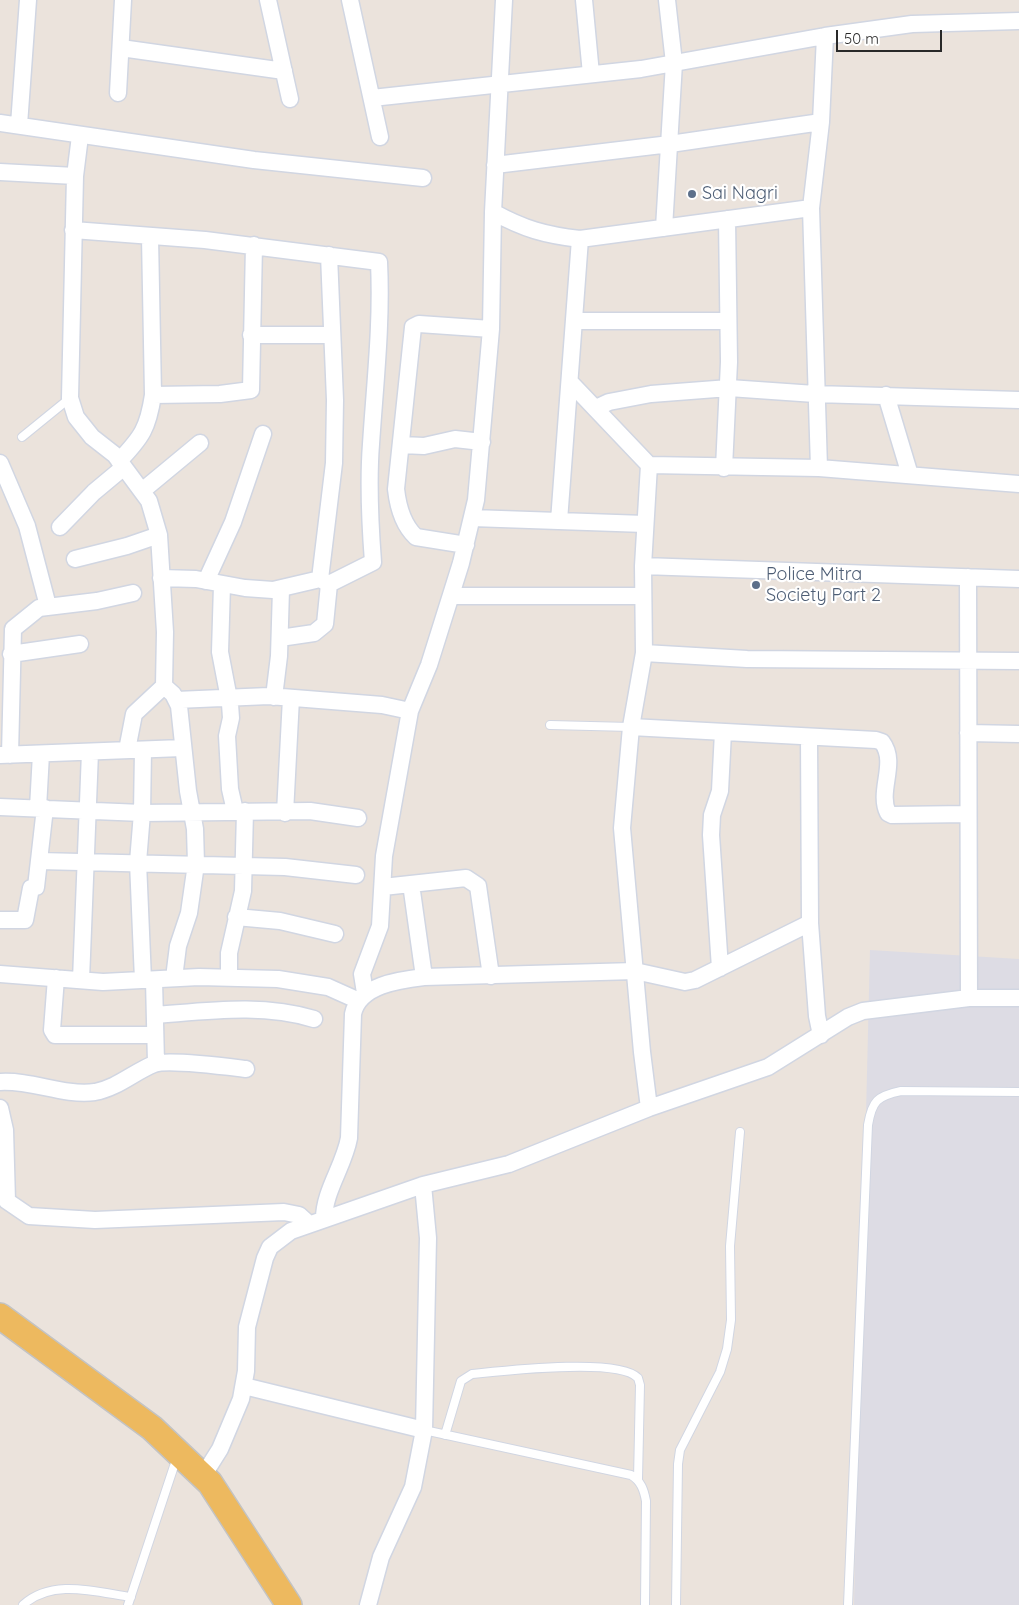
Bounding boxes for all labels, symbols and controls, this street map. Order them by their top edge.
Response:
scale bar [839,20,945,52]
text: 50 m [844,29,879,48]
place label: Sai Nagri [702,183,778,205]
marker: Sai Nagri [686,188,698,200]
place label: Police Mitra Society Part 2 [766,564,881,606]
marker: Police Mitra Society Part 2 [750,579,762,591]

